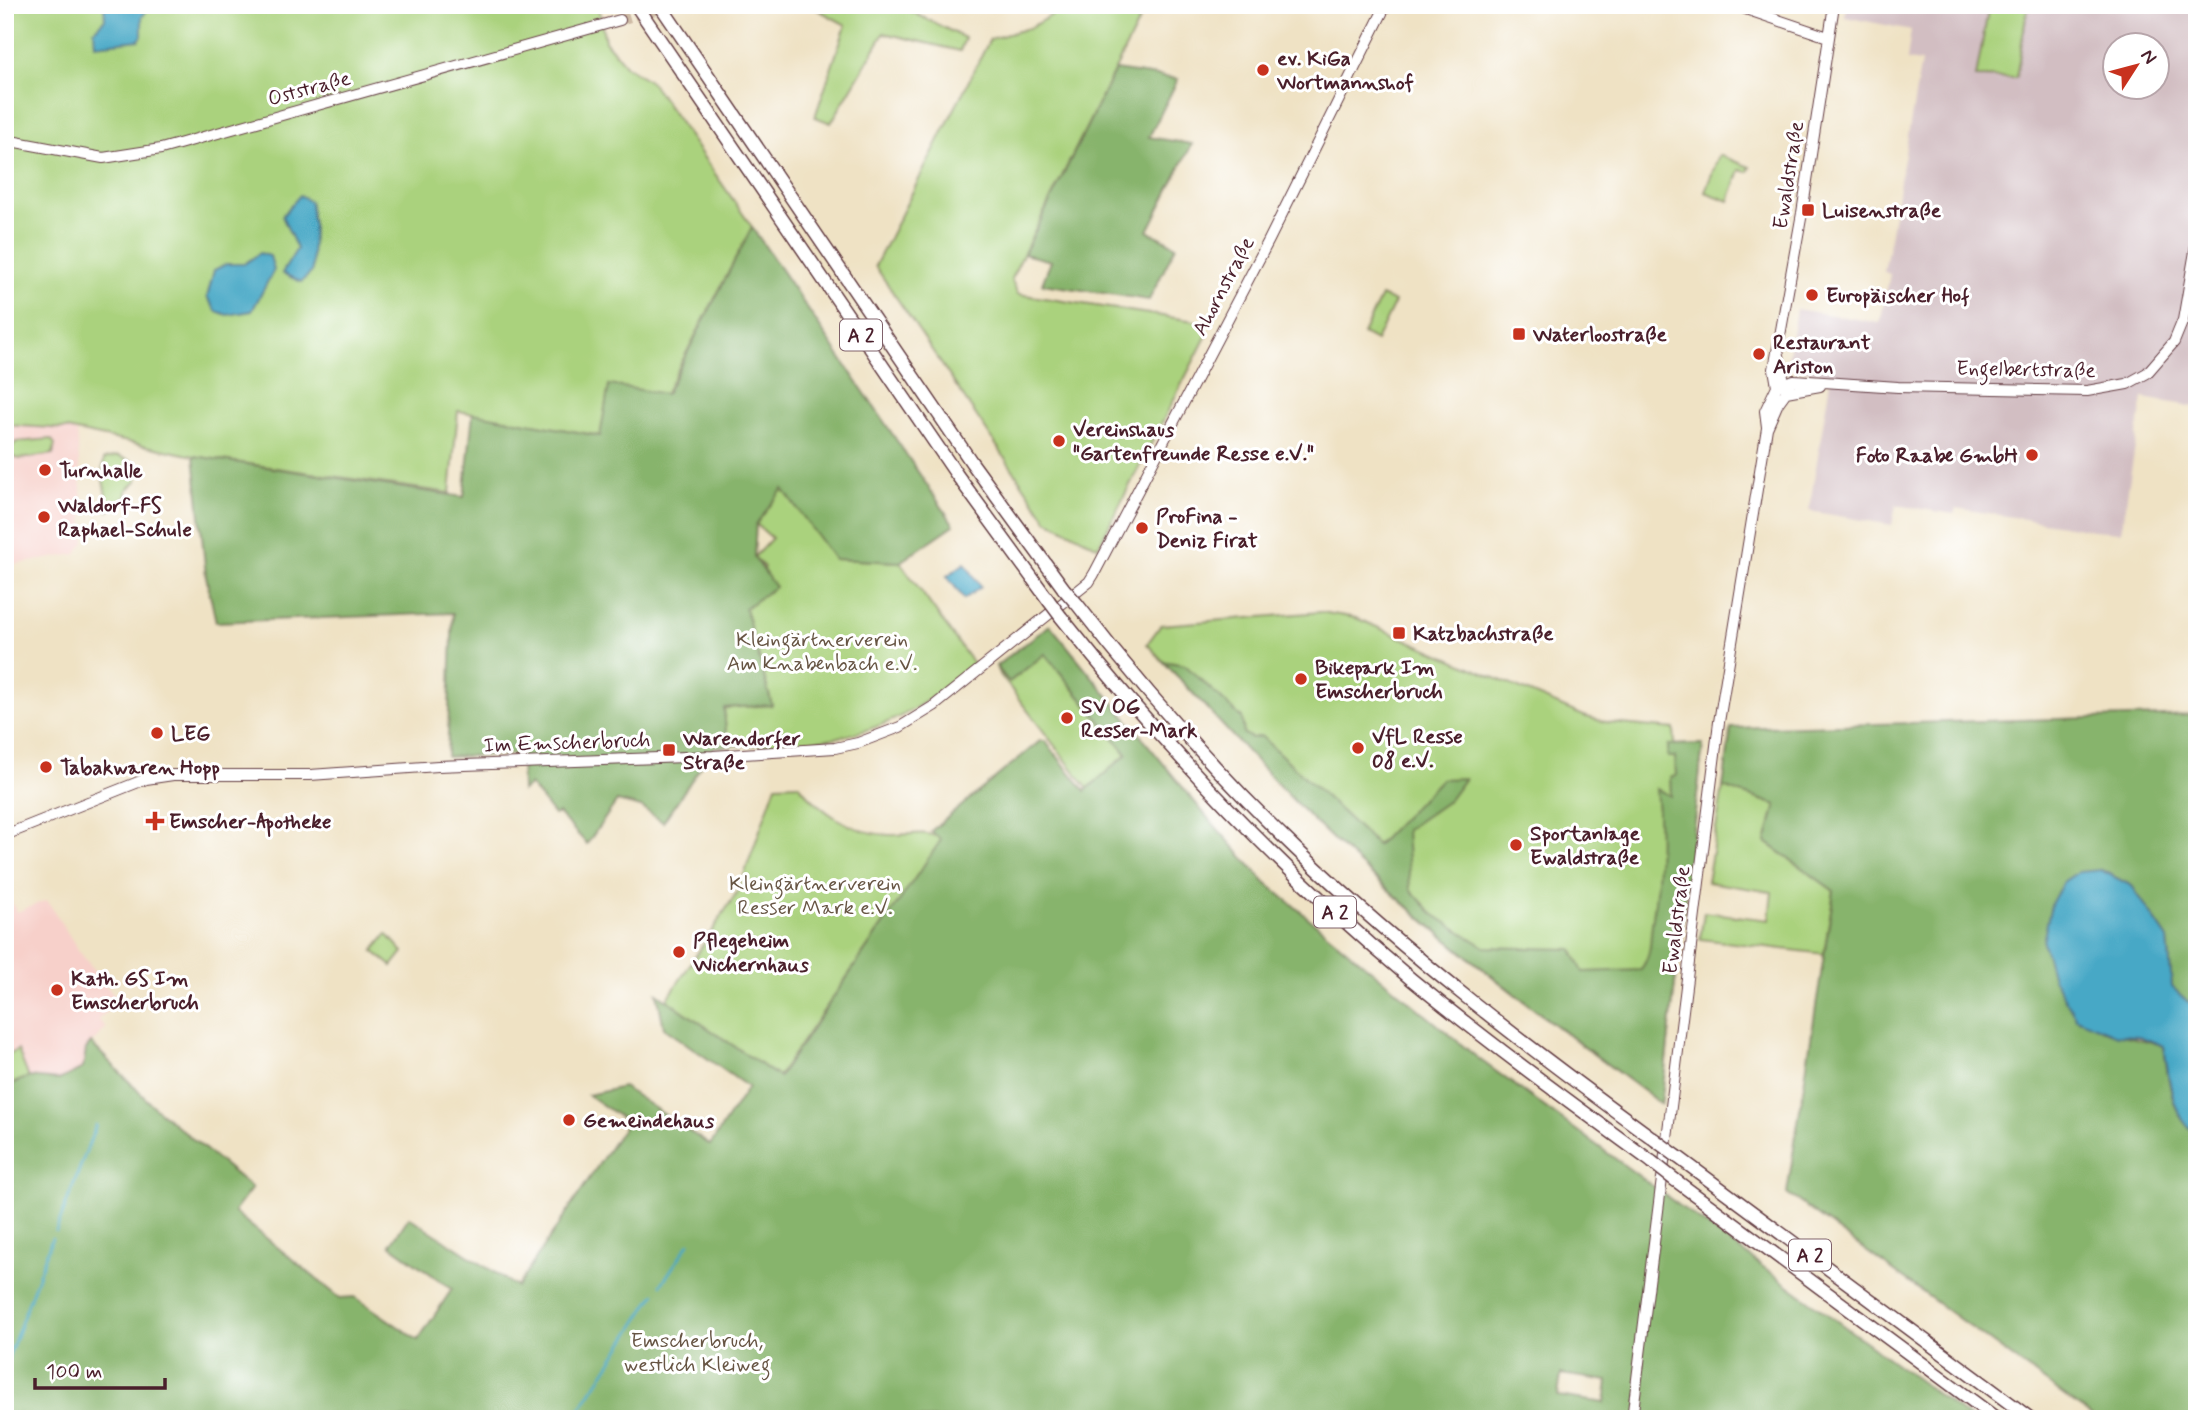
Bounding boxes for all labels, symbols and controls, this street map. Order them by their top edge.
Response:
north arrow [2100,32,2170,102]
text: N [2135,44,2162,69]
place label: ev. KiGa Wortmannshof [1276,45,1414,97]
marker: ev. KiGa Wortmannshof [1255,62,1271,78]
street label: Oststraße [265,64,354,113]
street label: Ewaldstraße [1767,119,1811,231]
place label: Luisenstraße [1822,197,1942,225]
marker: Luisenstraße [1800,202,1816,218]
street label: Ahornstraße [1186,232,1262,341]
place label: Europäischer Hof [1826,282,1969,310]
marker: Europäischer Hof [1804,287,1820,303]
road number: A 2 [840,320,882,350]
place label: Waterloostraße [1532,321,1668,349]
marker: Waterloostraße [1511,326,1527,342]
place label: Restaurant Ariston [1773,329,1871,381]
marker: Restaurant Ariston [1751,346,1767,362]
street label: Engelbertstraße [1956,355,2096,387]
place label: Vereinshaus "Gartenfreunde Resse e.V." [1073,416,1314,468]
marker: Vereinshaus "Gartenfreunde Resse e.V." [1051,433,1067,449]
place label: Foto Raabe GmbH [1856,442,2018,470]
marker: Foto Raabe GmbH [2024,447,2040,463]
place label: Turnhalle [59,457,143,485]
marker: Turnhalle [37,462,53,478]
place label: Waldorf-FS Raphael-Schule [57,492,192,544]
place label: ProFina - Deniz Firat [1156,503,1258,555]
marker: Waldorf-FS Raphael-Schule [36,509,52,525]
marker: ProFina - Deniz Firat [1134,520,1150,536]
place label: Katzbachstraße [1413,620,1554,648]
marker: Katzbachstraße [1391,625,1407,641]
park label: Kleingärtnerverein Am Knabenbach e.V. [727,626,917,678]
place label: Bikepark Im Emscherbruch [1315,654,1443,706]
marker: Bikepark Im Emscherbruch [1293,671,1309,687]
place label: SV OG Resser-Mark [1081,693,1198,745]
marker: SV OG Resser-Mark [1059,710,1075,726]
place label: LEG [171,720,210,748]
place label: VfL Resse 08 e.V. [1372,723,1463,775]
marker: LEG [149,725,165,741]
place label: Warendorfer Straße [682,725,801,777]
street label: Im Emscherbruch [483,726,651,760]
marker: VfL Resse 08 e.V. [1350,740,1366,756]
marker: Warendorfer Straße [661,742,677,758]
place label: Tabakwaren Hopp [60,754,220,782]
marker: Tabakwaren Hopp [38,759,54,775]
place label: Emscher-Apotheke [169,808,331,837]
marker: Emscher-Apotheke [147,813,163,829]
place label: Sportanlage Ewaldstraße [1530,820,1640,872]
marker: Sportanlage Ewaldstraße [1508,837,1524,853]
street label: Ewaldstraße [1656,864,1698,976]
park label: Kleingärtnerverein Resser Mark e.V. [729,870,901,922]
road number: A 2 [1314,896,1356,928]
place label: Pflegeheim Wichernhaus [692,927,809,979]
marker: Pflegeheim Wichernhaus [671,944,687,960]
place label: Kath. GS Im Emscherbruch [71,965,199,1017]
marker: Kath. GS Im Emscherbruch [49,982,65,998]
place label: Gemeindehaus [583,1107,715,1135]
marker: Gemeindehaus [561,1112,577,1128]
road number: A 2 [1789,1240,1831,1270]
park label: Emscherbruch, westlich Kleiweg [623,1327,771,1381]
scale bar [35,1347,164,1391]
text: 100 m [46,1358,102,1386]

